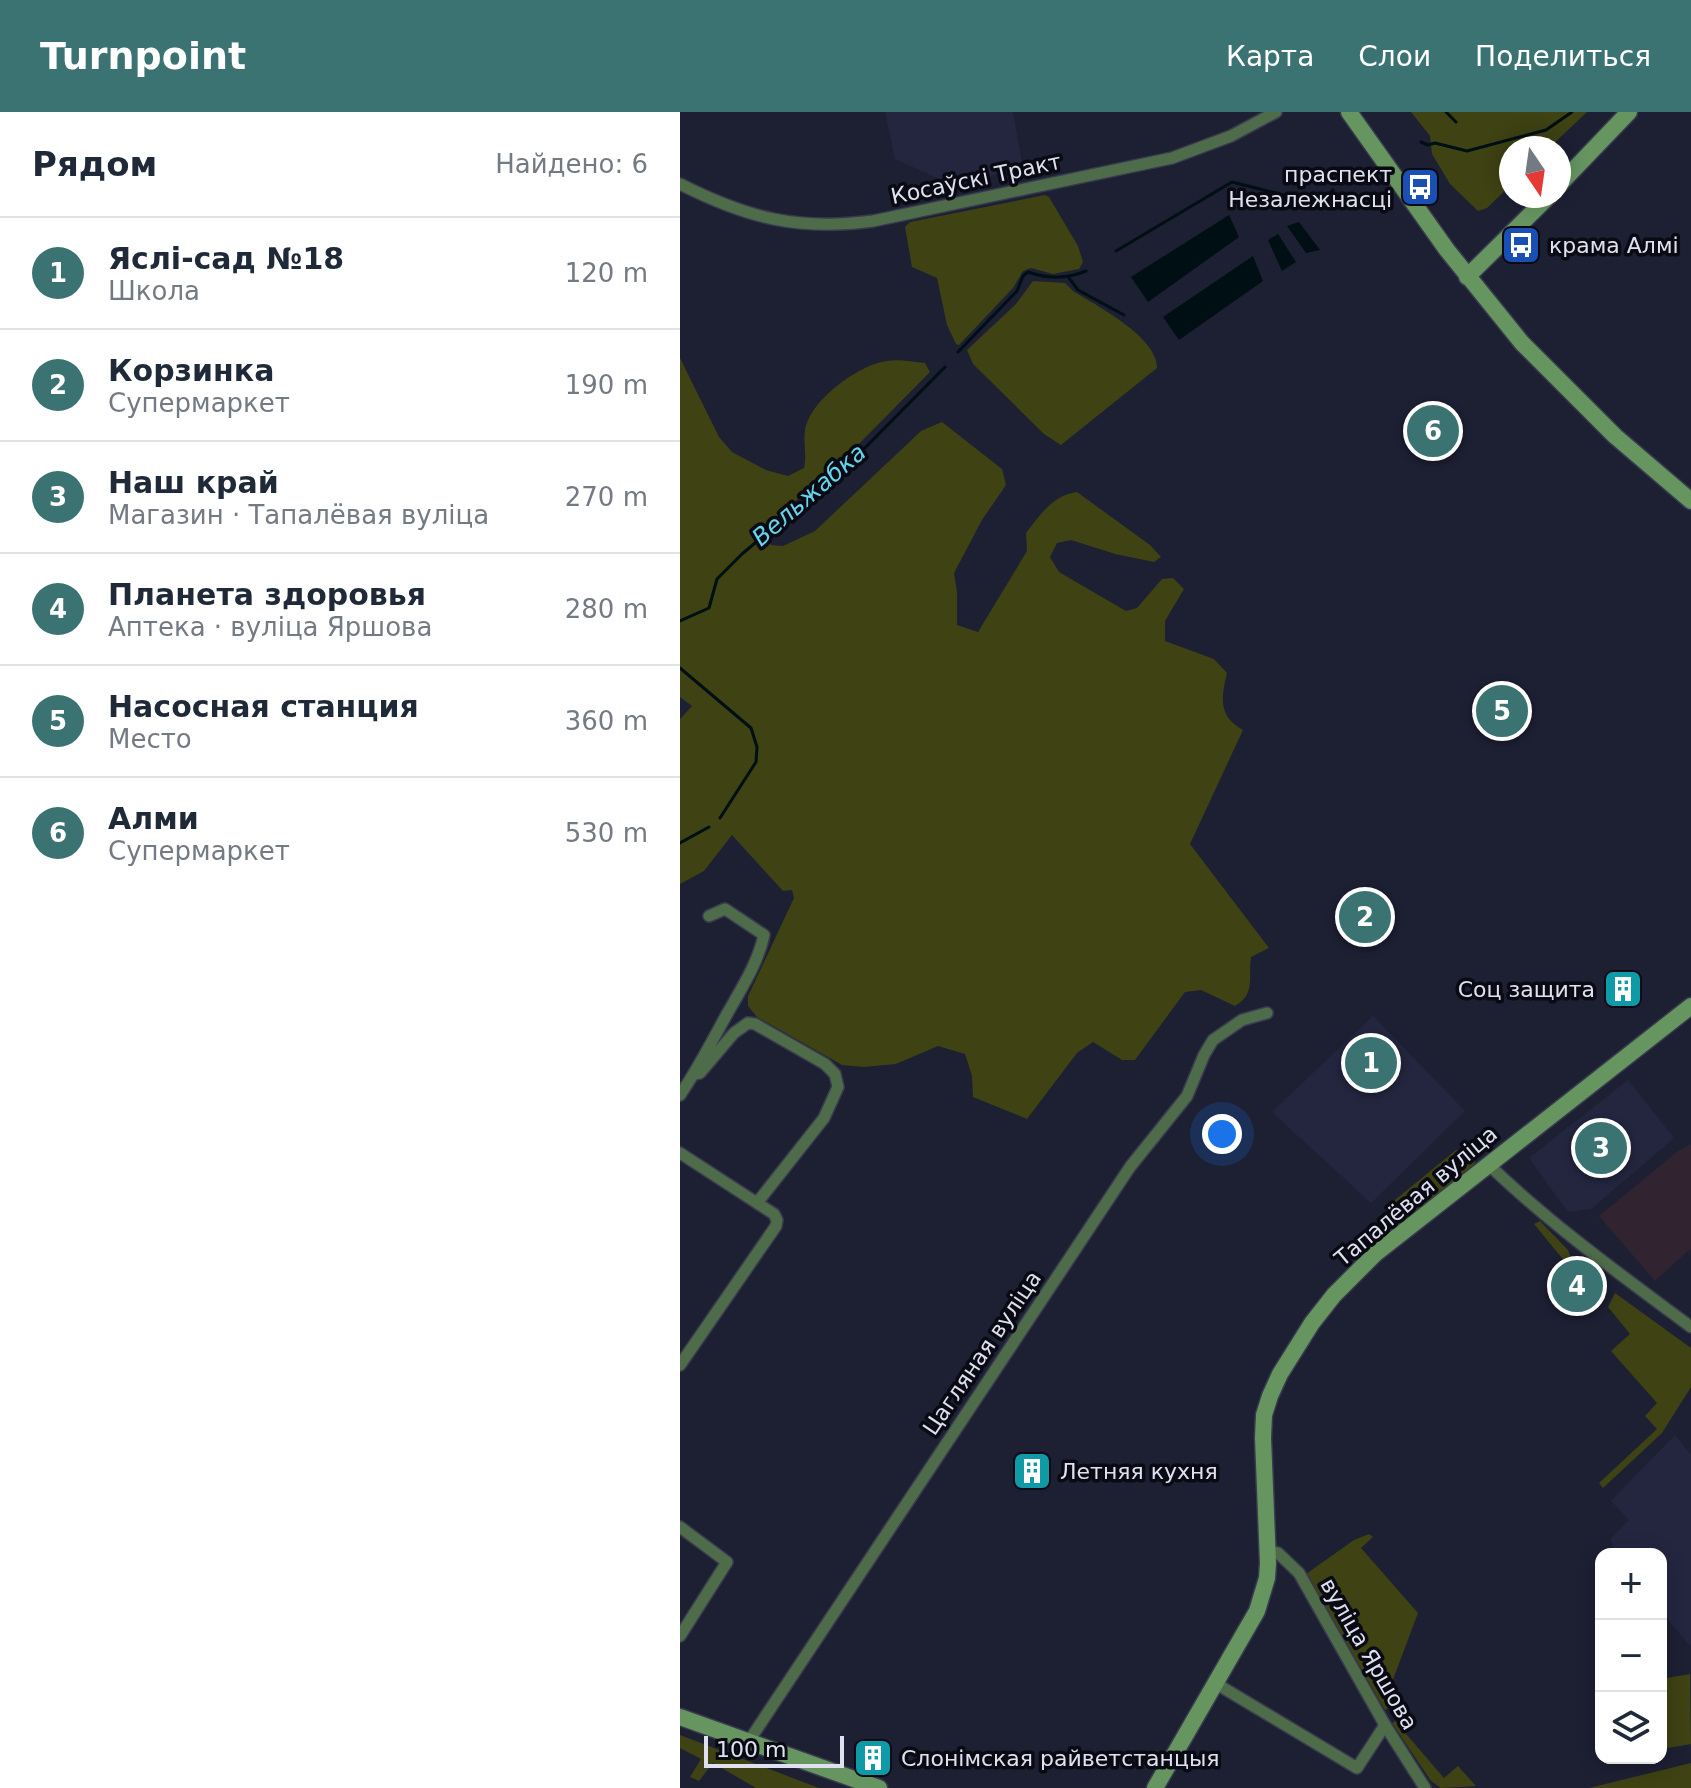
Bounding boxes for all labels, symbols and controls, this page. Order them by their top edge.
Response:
text: Turnpoint [40,34,246,78]
text: Карта [1226,40,1314,73]
text: Слои [1358,40,1431,73]
text: Поделиться [1475,40,1651,73]
north arrow [1499,136,1571,208]
text: Рядом [32,144,157,184]
text: Найдено: 6 [495,149,648,179]
street label: Косаўскі Тракт [889,149,1063,209]
place label: праспект Незалежнасці [1228,162,1392,212]
bus stop icon: праспект Незалежнасці [1399,166,1441,208]
bus stop icon: крама Алмі [1500,224,1542,266]
place label: крама Алмі [1549,233,1679,258]
text: Яслі-сад №18 [108,241,344,276]
text: 1 [49,258,67,288]
text: 120 m [565,258,648,288]
text: Школа [108,276,200,306]
text: Корзинка [108,353,274,388]
text: 2 [49,370,67,400]
text: 190 m [565,370,648,400]
text: Супермаркет [108,388,290,418]
pin: 6 [1407,401,1459,461]
water label: Вельжабка [747,438,871,552]
text: Наш край [108,465,279,500]
text: 3 [49,482,67,512]
text: 270 m [565,482,648,512]
text: Магазин · Тапалёвая вуліца [108,500,489,530]
text: Планета здоровья [108,577,426,612]
text: 4 [49,594,67,624]
text: 280 m [565,594,648,624]
text: Аптека · вуліца Яршова [108,612,432,642]
pin: 5 [1476,681,1528,741]
text: Насосная станция [108,689,419,724]
text: 5 [49,706,67,736]
text: 360 m [565,706,648,736]
text: Место [108,724,192,754]
text: Алми [108,801,199,836]
text: 6 [49,818,67,848]
text: 530 m [565,818,648,848]
text: Супермаркет [108,836,290,866]
pin: 2 [1339,887,1391,947]
building icon: Соц защита [1602,968,1644,1010]
place label: Соц защита [1458,977,1595,1002]
pin: 1 [1345,1033,1397,1093]
your location [1202,1114,1242,1154]
pin: 3 [1575,1118,1627,1178]
street label: Тапалёвая вуліца [1329,1121,1502,1272]
pin: 4 [1551,1256,1603,1316]
street label: Цагляная вуліца [918,1266,1046,1440]
building icon: Летняя кухня [1011,1450,1053,1492]
place label: Летняя кухня [1060,1459,1218,1484]
map controls [1595,1548,1667,1764]
button: + [1595,1548,1667,1620]
street label: вуліца Яршова [1315,1574,1423,1734]
button: − [1595,1620,1667,1692]
button: layers [1595,1692,1667,1764]
scale bar [704,1732,844,1768]
text: 100 m [716,1737,786,1762]
building icon: Слонімская райветстанцыя [852,1737,894,1779]
place label: Слонімская райветстанцыя [901,1746,1219,1771]

